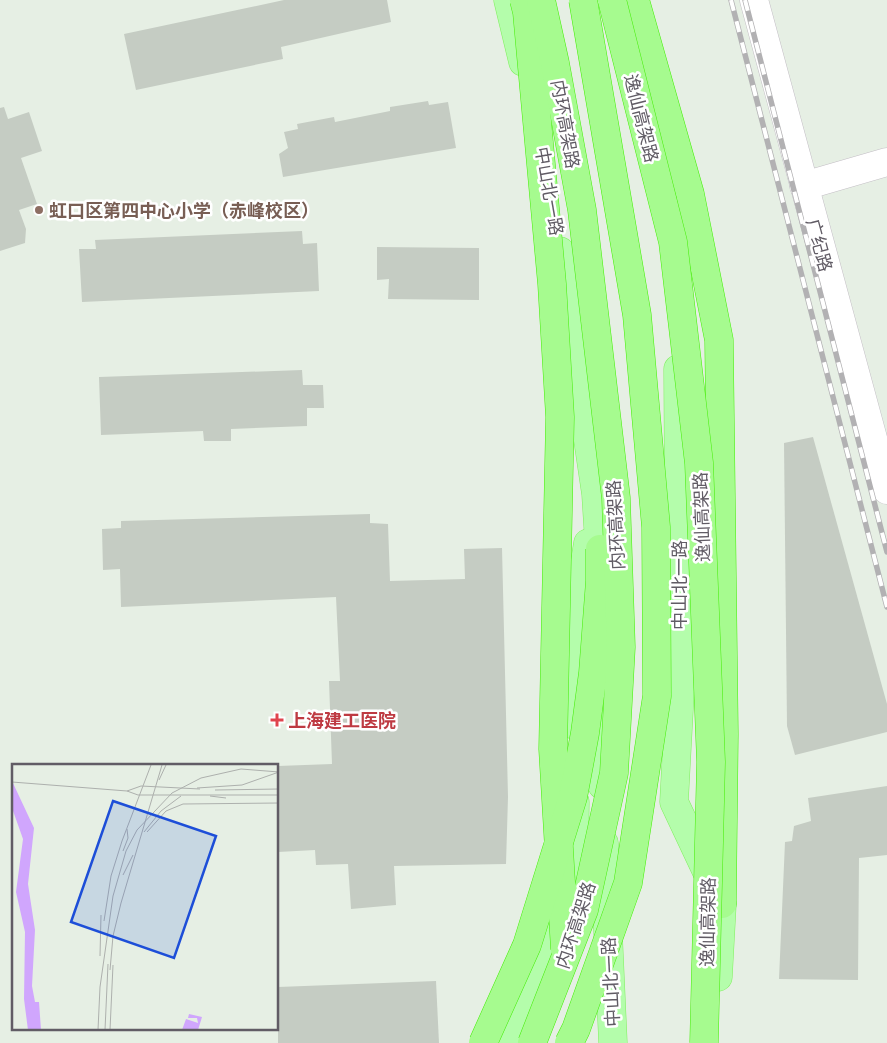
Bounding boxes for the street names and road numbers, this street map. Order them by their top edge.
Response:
street label: 逸仙高架路 [620,72,664,164]
street label: 内环高架路 [547,78,585,170]
street label: 中山北一路 [531,145,569,237]
street label: 广纪路 [802,216,838,274]
street label: 逸仙高架路 [688,472,714,562]
street label: 内环高架路 [602,479,628,571]
street label: 中山北一路 [668,540,690,630]
street label: 逸仙高架路 [695,877,719,967]
street label: 内环高架路 [551,879,599,971]
street label: 中山北一路 [597,936,623,1028]

